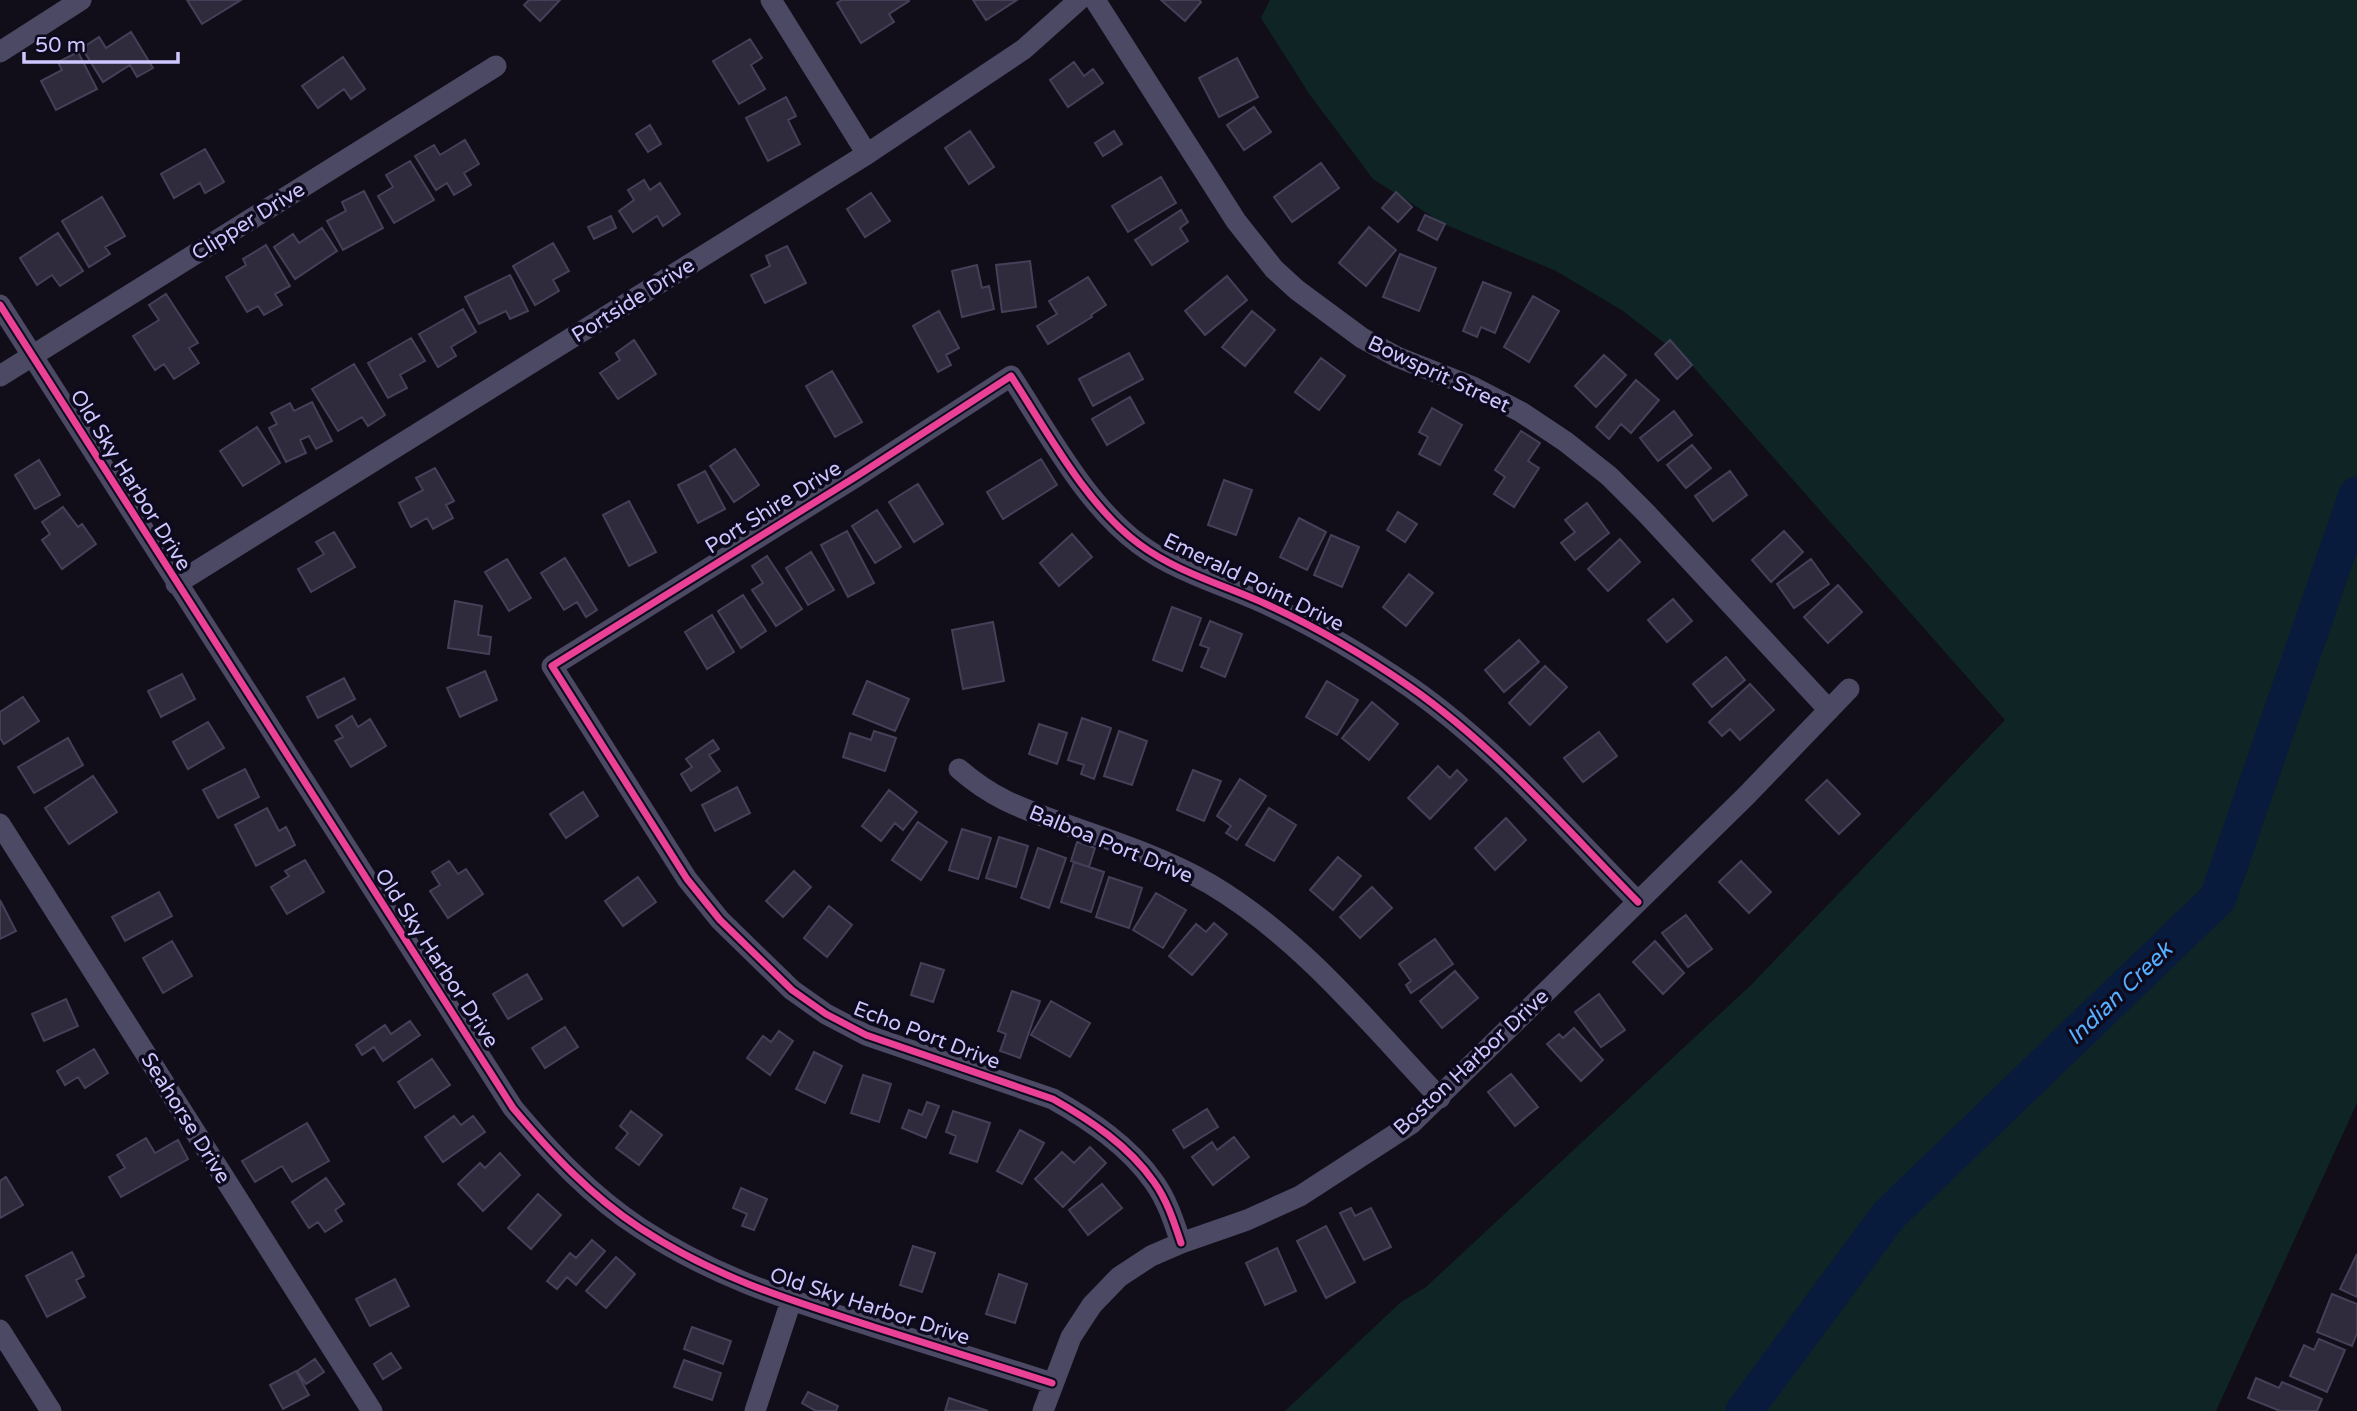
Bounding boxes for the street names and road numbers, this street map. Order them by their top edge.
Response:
street label: Clipper Drive [187,177,310,266]
street label: Portside Drive [567,253,699,348]
street label: Bowsprit Street [1364,331,1514,418]
street label: Old Sky Harbor Drive [65,385,197,575]
street label: Port Shire Drive [701,456,846,559]
street label: Emerald Point Drive [1159,528,1348,637]
street label: Balboa Port Drive [1025,800,1197,889]
street label: Old Sky Harbor Drive [369,864,504,1053]
street label: Boston Harbor Drive [1389,984,1554,1141]
street label: Echo Port Drive [850,996,1004,1075]
street label: Seahorse Drive [135,1048,236,1188]
street label: Old Sky Harbor Drive [767,1262,973,1351]

